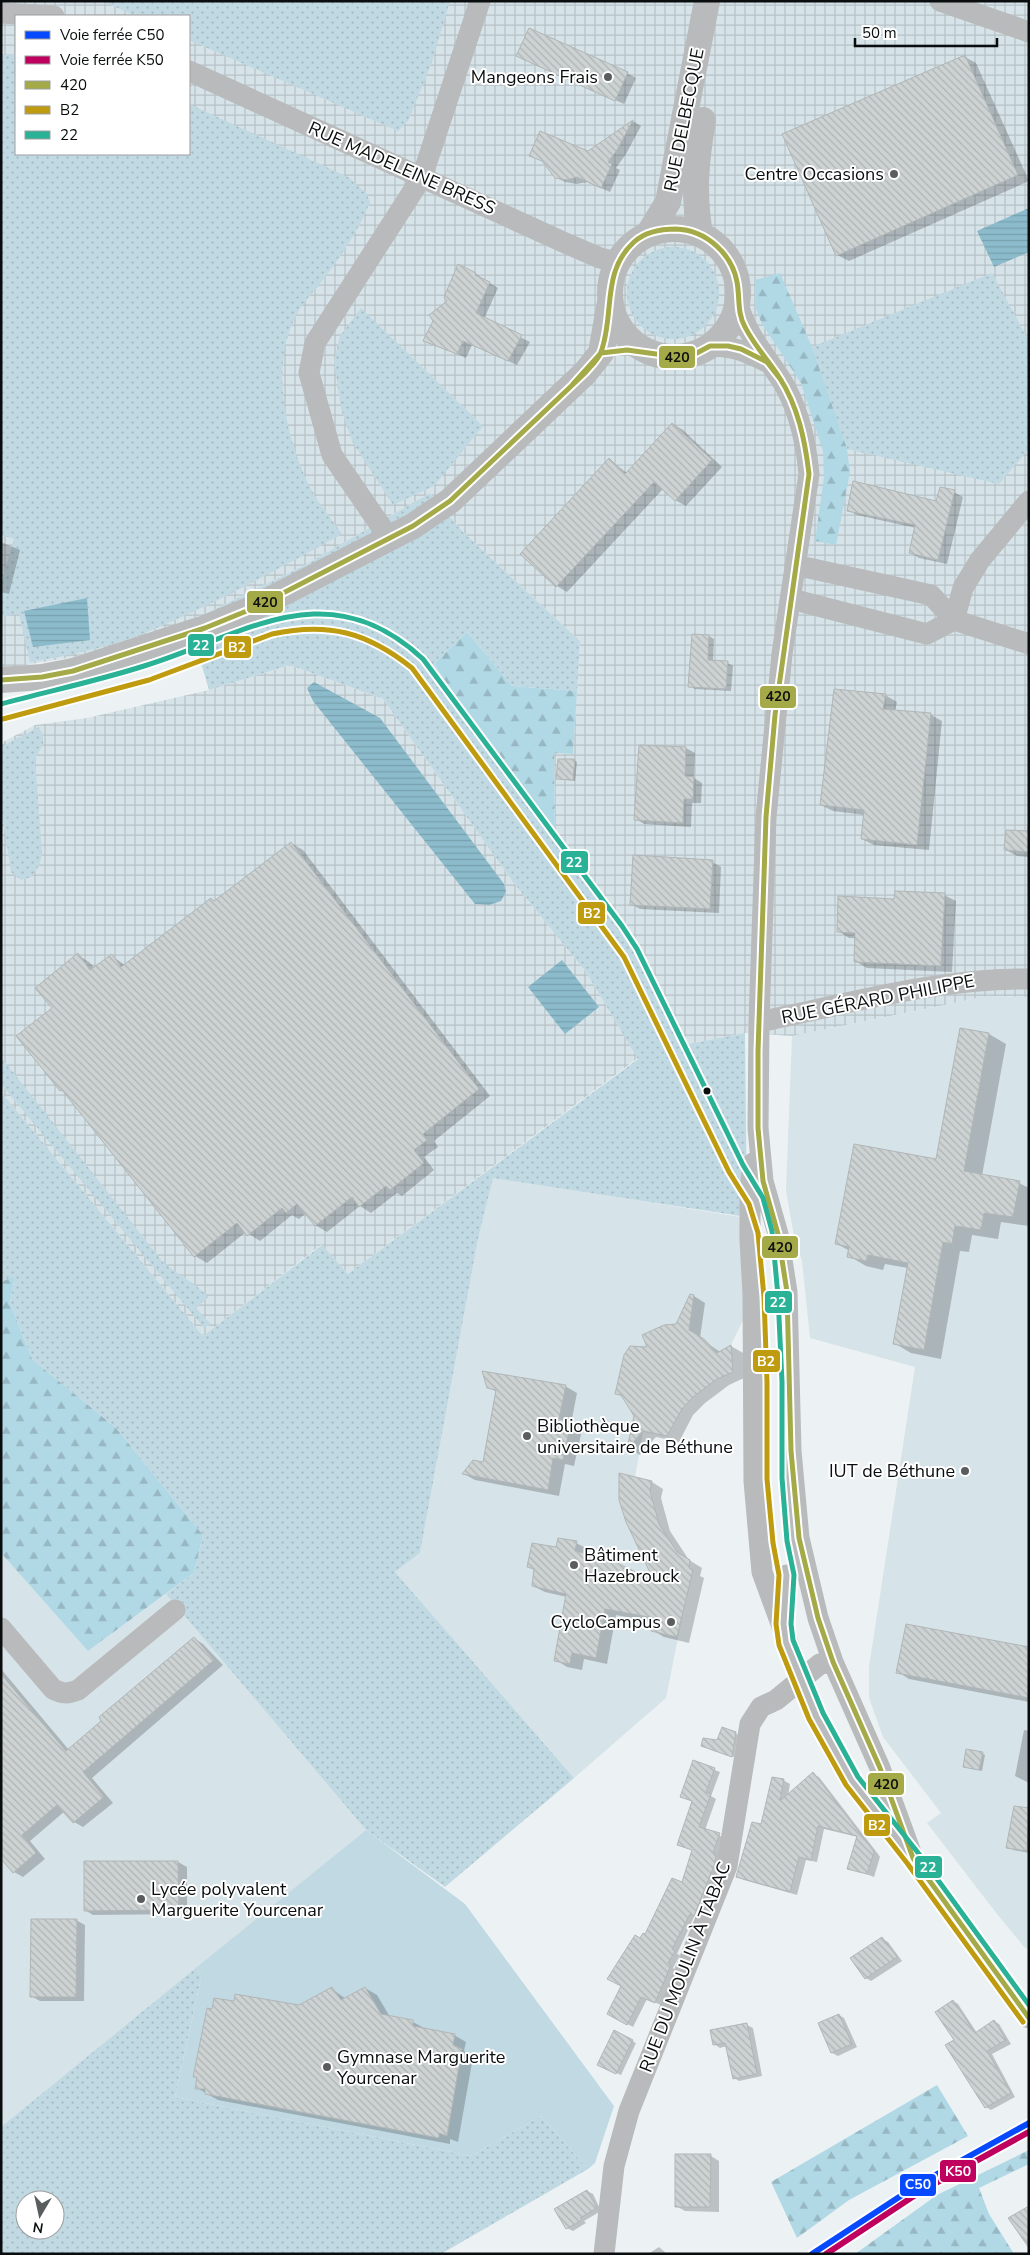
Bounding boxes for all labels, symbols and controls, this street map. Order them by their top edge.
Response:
legend [15,15,190,155]
scale bar [855,15,998,47]
text: 50 m [862,23,897,43]
text: Voie ferrée C50 [59,25,164,45]
street label: RUE DELBECQUE [658,46,710,194]
text: Voie ferrée K50 [59,50,164,70]
place label: Mangeons Frais [471,65,598,89]
marker: Mangeons Frais [602,71,614,83]
text: 420 [60,75,87,95]
text: B2 [60,100,79,120]
street label: RUE MADELEINE BRESS [305,116,499,220]
text: 22 [60,125,78,145]
place label: Centre Occasions [744,162,884,186]
marker: Centre Occasions [888,168,900,180]
line badge: 420 [658,345,696,369]
text: 420 [664,348,690,367]
line badge: 420 [246,590,284,614]
text: 420 [252,593,278,612]
line badge: 22 [187,633,215,657]
line badge: B2 [223,635,252,659]
text: 22 [193,636,209,655]
text: B2 [228,638,246,657]
line badge: 420 [759,685,797,709]
text: 420 [765,687,791,706]
line badge: 22 [560,850,589,874]
text: 22 [566,853,582,872]
line badge: B2 [577,901,606,925]
text: B2 [583,904,601,923]
street label: RUE GÉRARD PHILIPPE [779,969,977,1029]
unlabelled marker [702,1086,712,1096]
line badge: 420 [761,1235,799,1259]
text: 420 [767,1238,793,1257]
line badge: 22 [764,1290,793,1314]
text: 22 [770,1293,786,1312]
line badge: B2 [752,1349,781,1373]
text: B2 [757,1352,775,1371]
place label: Bibliothèque universitaire de Béthune [537,1414,733,1459]
marker: Bibliothèque universitaire de Béthune [521,1430,533,1442]
place label: IUT de Béthune [829,1459,955,1483]
marker: IUT de Béthune [959,1465,971,1477]
place label: Bâtiment Hazebrouck [584,1543,680,1588]
marker: Bâtiment Hazebrouck [568,1559,580,1571]
place label: CycloCampus [551,1610,661,1634]
marker: CycloCampus [665,1616,677,1628]
line badge: 420 [867,1772,905,1796]
text: 420 [873,1775,899,1794]
line badge: B2 [863,1813,891,1837]
text: B2 [868,1816,886,1835]
line badge: 22 [914,1855,943,1879]
street label: RUE DU MOULIN À TABAC [634,1858,736,2076]
text: 22 [920,1858,936,1877]
place label: Lycée polyvalent Marguerite Yourcenar [151,1877,324,1922]
marker: Lycée polyvalent Marguerite Yourcenar [135,1893,147,1905]
place label: Gymnase Marguerite Yourcenar [336,2045,505,2090]
marker: Gymnase Marguerite Yourcenar [321,2061,333,2073]
line badge: K50 [939,2159,977,2183]
text: K50 [945,2162,971,2181]
line badge: C50 [899,2173,937,2197]
text: C50 [905,2175,931,2194]
north arrow [15,2190,65,2240]
text: N [31,2217,45,2238]

